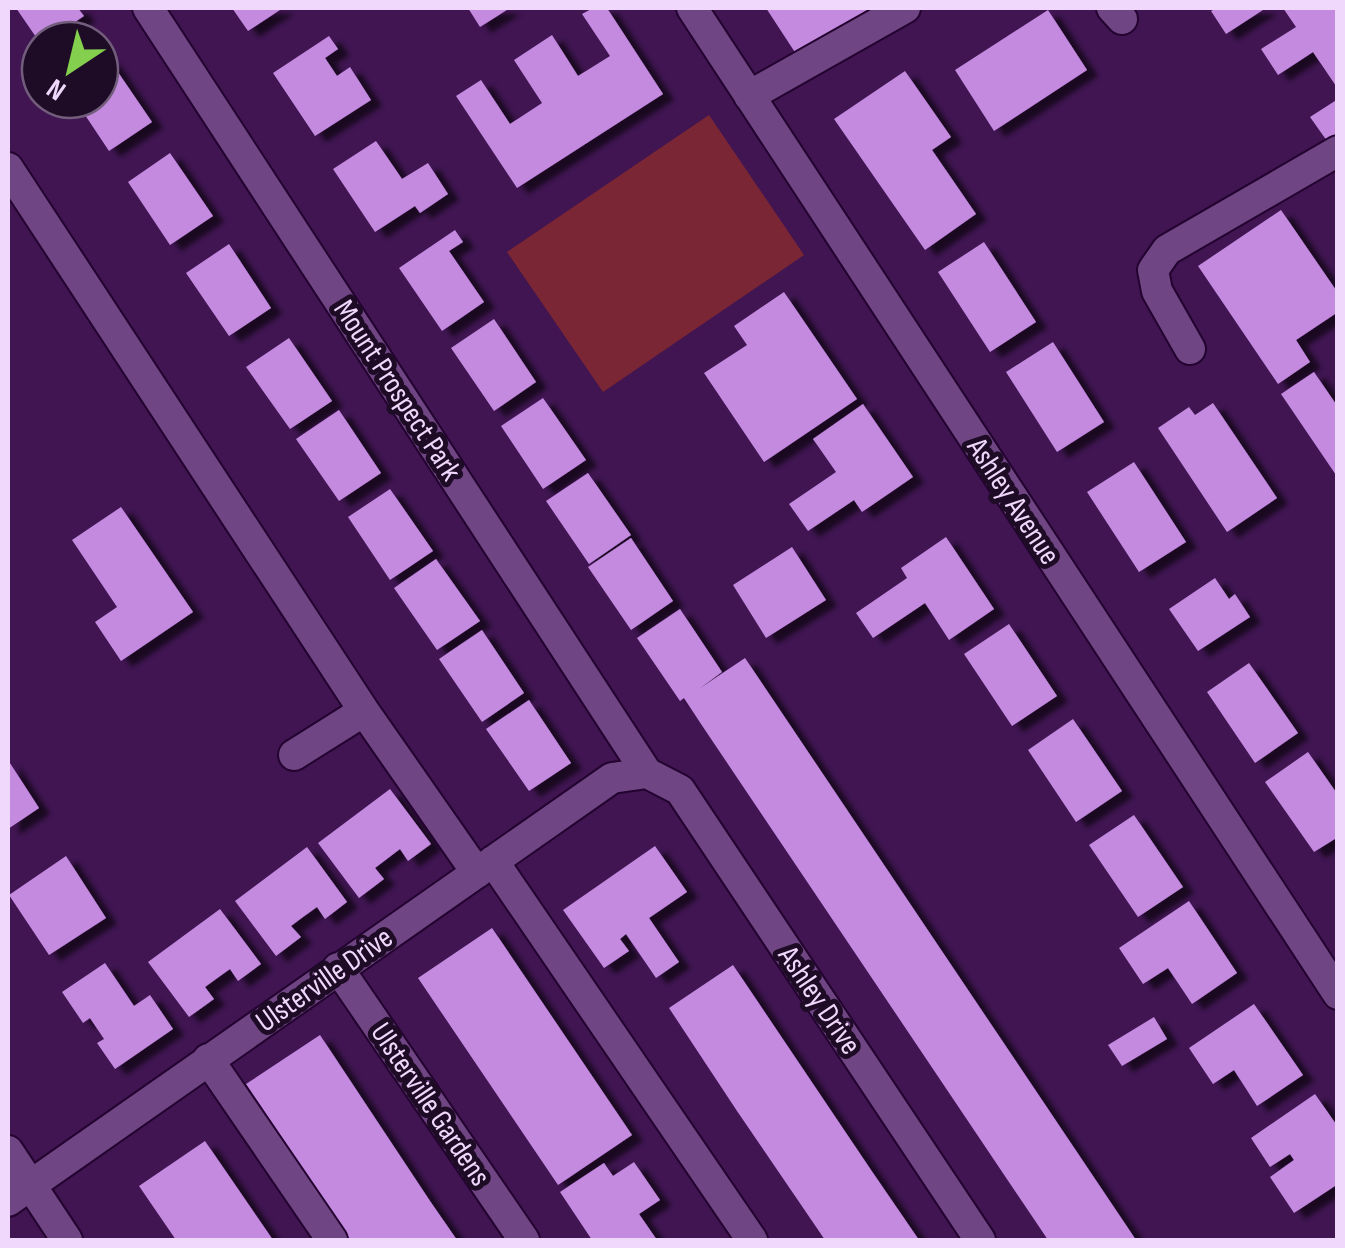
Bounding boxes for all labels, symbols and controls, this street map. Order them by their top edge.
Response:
north arrow [20,20,120,120]
text: N [41,71,72,107]
street label: Mount Prospect Park [325,294,469,488]
street label: Ashley Avenue [958,431,1067,572]
street label: Ulsterville Drive [249,920,400,1040]
street label: Ashley Drive [769,939,868,1061]
street label: Ulsterville Gardens [362,1016,498,1193]

